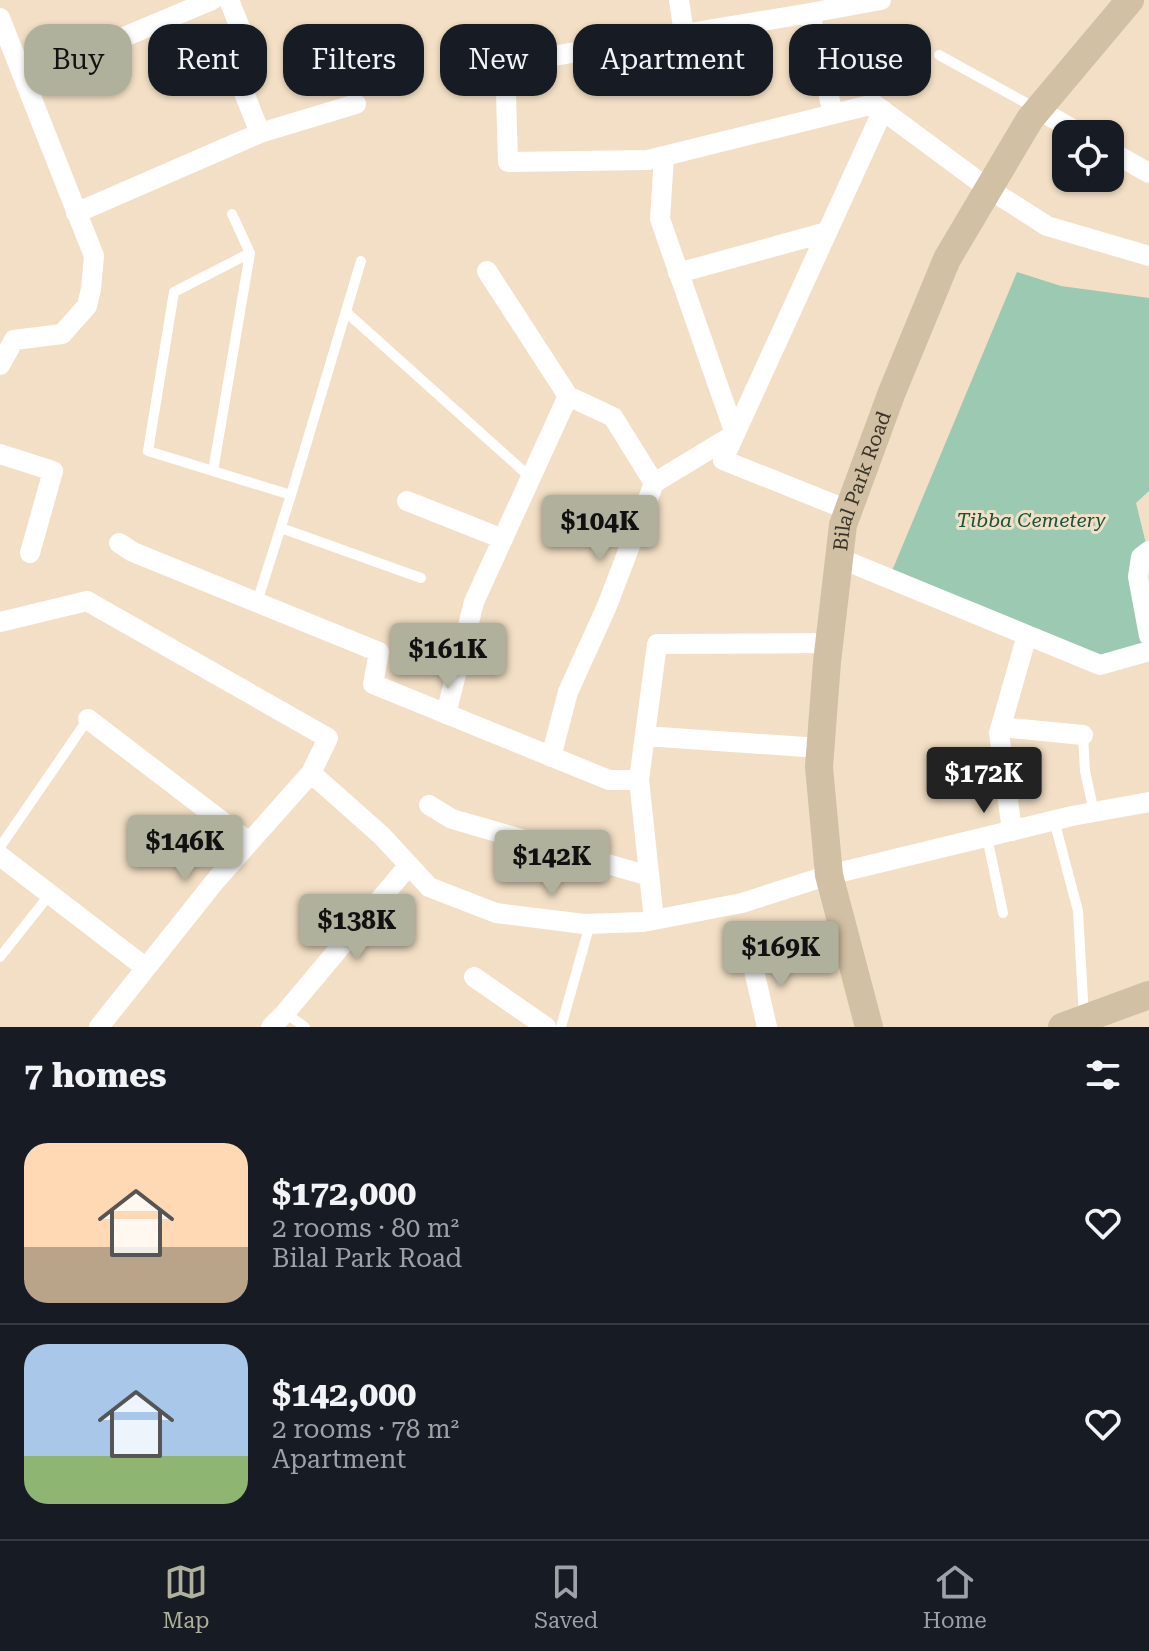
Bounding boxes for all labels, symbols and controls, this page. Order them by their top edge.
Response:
chip: Buy [24,24,132,96]
chip: Rent [148,24,267,96]
chip: Filters [283,24,424,96]
chip: New [440,24,557,96]
chip: Apartment [573,24,773,96]
chip: House [789,24,931,96]
map controls [1052,120,1124,192]
button: locate [1052,120,1124,192]
street label: Bilal Park Road [828,408,896,552]
pin: $104K [544,495,656,563]
text: $104K [561,506,639,536]
park label: Tibba Cemetery [956,508,1106,532]
pin: $161K [392,623,504,691]
text: $161K [409,634,487,664]
pin: $172K [928,747,1040,815]
text: $172K [945,758,1023,788]
pin: $146K [129,815,241,883]
text: $146K [146,826,224,856]
pin: $142K [496,830,608,898]
text: $142K [513,841,591,871]
pin: $138K [301,894,413,962]
text: $138K [318,905,396,935]
pin: $169K [725,921,837,989]
text: $169K [742,932,820,962]
icon: filters [1081,1053,1125,1097]
text: 7 homes [24,1055,167,1095]
text: $172,000 [272,1173,416,1213]
icon: home [88,1175,184,1271]
icon: heart [1081,1201,1125,1245]
text: 2 rooms · 80 m² [272,1213,459,1243]
text: Bilal Park Road [272,1243,462,1273]
text: $142,000 [272,1374,416,1414]
icon: home [88,1376,184,1472]
icon: heart [1081,1402,1125,1446]
text: 2 rooms · 78 m² [272,1414,459,1444]
text: Apartment [272,1444,406,1474]
tab: Map [162,1560,209,1633]
tab: Saved [534,1560,598,1633]
tab: Home [923,1560,987,1633]

